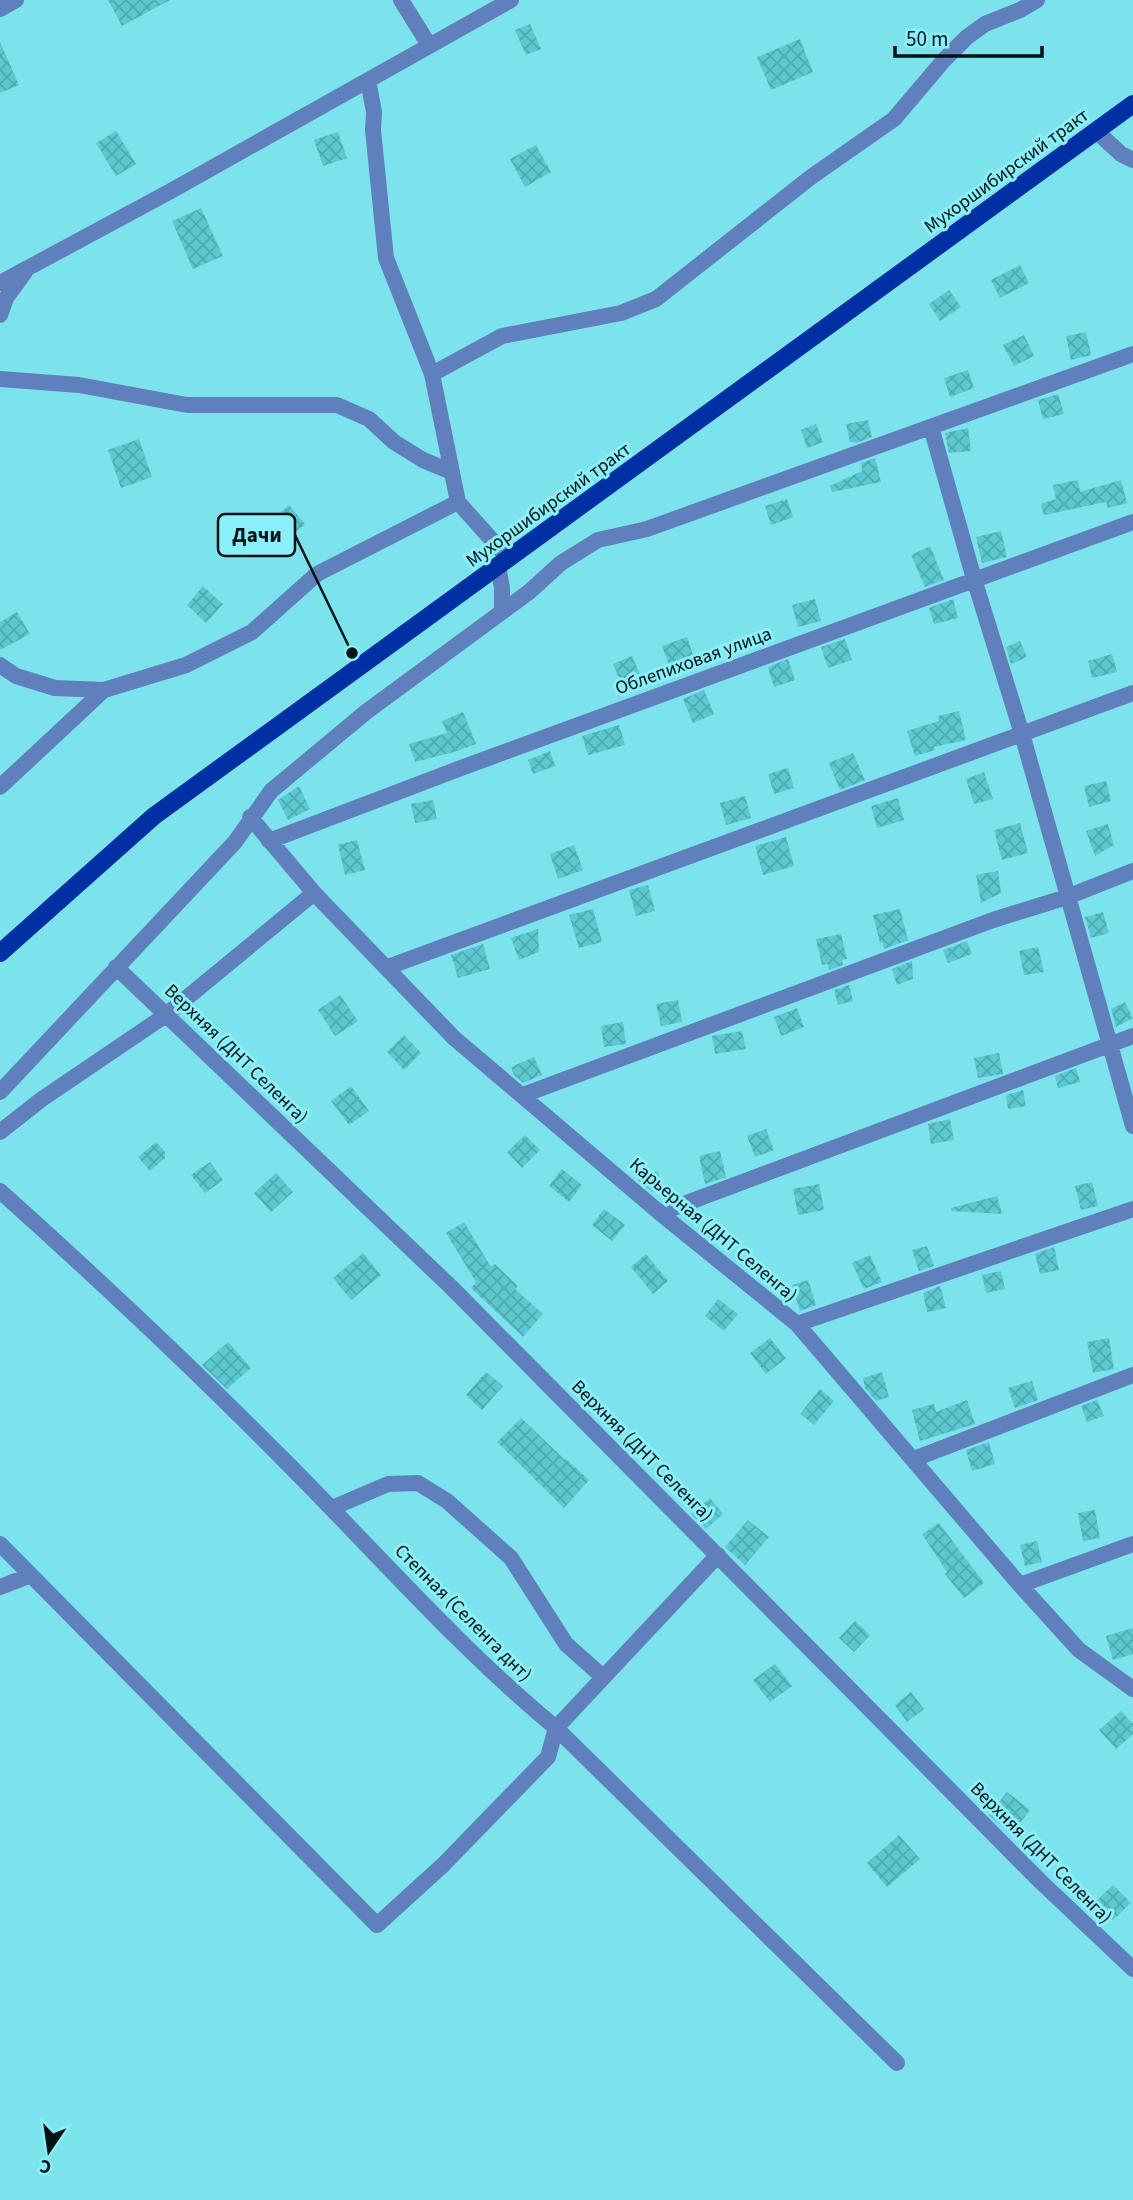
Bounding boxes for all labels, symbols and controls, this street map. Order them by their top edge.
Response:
scale bar [895,14,1042,58]
text: 50 m [906,24,948,54]
street label: Мухоршибирский тракт [919,102,1095,240]
street label: Мухоршибирский тракт [461,436,637,574]
callout: Дачи [218,514,295,556]
text: Дачи [232,520,282,550]
street label: Облепиховая улица [612,621,775,702]
street label: Верхняя (ДНТ Селенга) [158,978,314,1130]
street label: Карьерная (ДНТ Селенга) [623,1152,803,1309]
street label: Верхняя (ДНТ Селенга) [565,1374,719,1528]
street label: Степная (Селенга днт) [388,1538,538,1688]
street label: Верхняя (ДНТ Селенга) [964,1776,1118,1930]
north arrow [14,2116,84,2186]
text: С [37,2152,54,2181]

